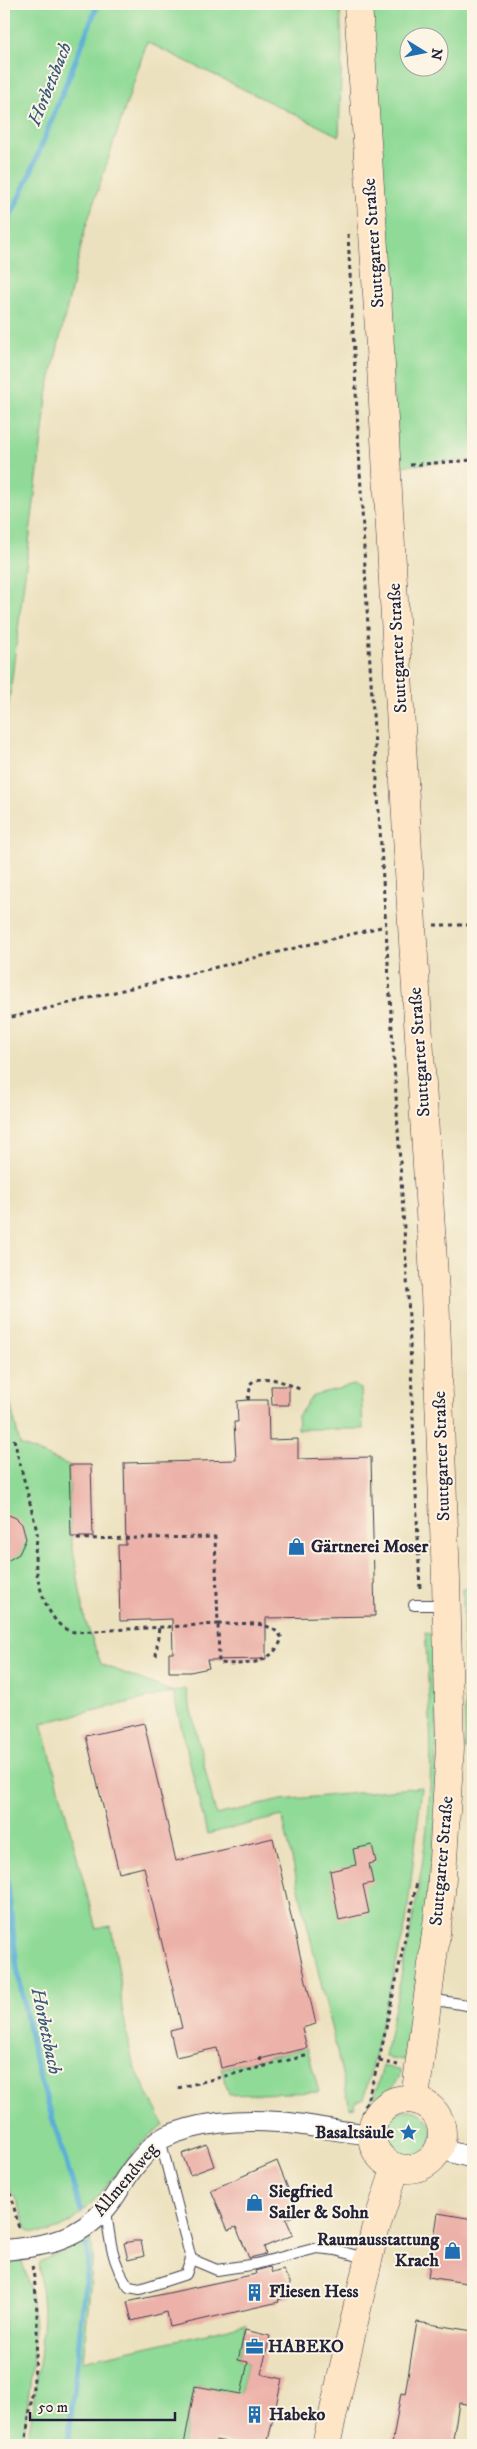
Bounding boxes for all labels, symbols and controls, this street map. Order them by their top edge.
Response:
north arrow [400,28,450,78]
water label: Horbetsbach [23,39,77,130]
text: N [426,47,446,62]
street label: Stuttgarter Straße [358,177,390,309]
street label: Stuttgarter Straße [384,582,412,714]
street label: Stuttgarter Straße [404,986,436,1118]
street label: Stuttgarter Straße [429,1391,455,1521]
place label: Gärtnerei Moser [311,1536,429,1558]
shop icon: Gärtnerei Moser [287,1537,307,1557]
street label: Stuttgarter Straße [425,1795,459,1927]
water label: Horbetsbach [25,1985,66,2077]
place label: Basaltsäule [315,2122,395,2144]
place icon: Basaltsäule [398,2123,418,2143]
street label: Allmendweg [89,2139,163,2221]
place label: Siegfried Sailer & Sohn [269,2181,369,2224]
shop icon: Siegfried Sailer & Sohn [245,2192,265,2212]
place label: Raumausstattung Krach [317,2229,440,2272]
shop icon: Raumausstattung Krach [443,2240,463,2260]
place label: Fliesen Hess [269,2281,359,2303]
building icon: Fliesen Hess [245,2282,265,2302]
place label: HABEKO [268,2336,344,2358]
office icon: HABEKO [244,2337,264,2357]
scale bar [30,2389,175,2421]
text: 50 m [38,2398,68,2417]
place label: Habeko [269,2404,325,2426]
building icon: Habeko [245,2405,265,2425]

